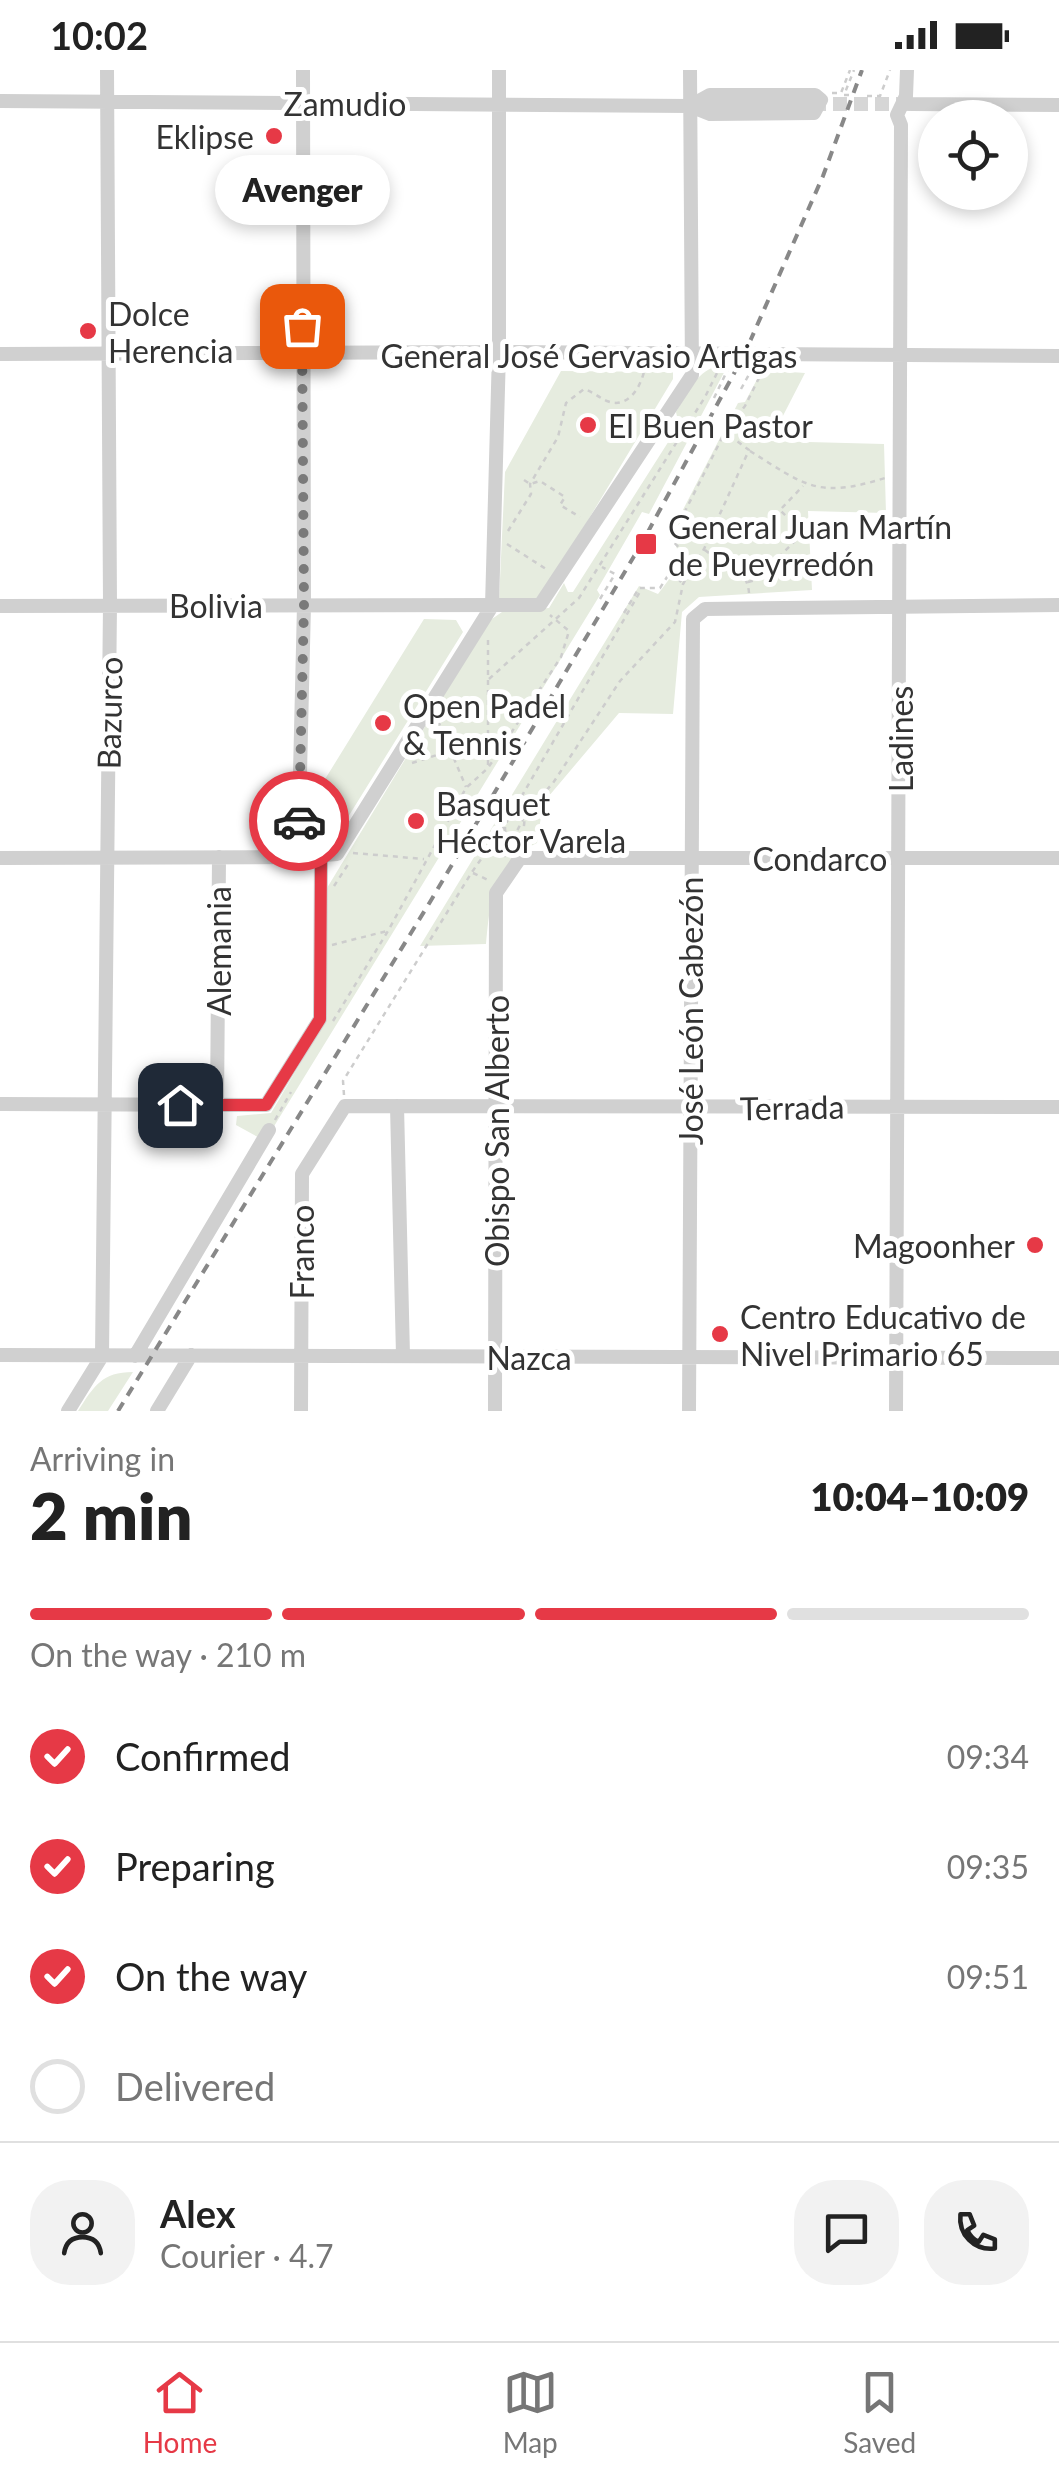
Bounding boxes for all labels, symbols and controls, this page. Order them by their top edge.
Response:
text: 10:02 [50,12,148,58]
street label: Zamudio [284,84,406,123]
map controls [918,100,1028,210]
button: locate [918,100,1028,210]
place label: Eklipse [155,117,254,156]
marker: Eklipse [263,125,285,147]
callout: Avenger [214,156,390,226]
text: Avenger [243,170,362,209]
pin [260,284,345,369]
place label: Dolce Herencia [108,294,233,370]
icon: bag [275,299,330,354]
marker: Dolce Herencia [77,320,99,342]
street label: General José Gervasio Artigas [381,336,797,375]
place label: El Buen Pastor [608,406,813,445]
marker: El Buen Pastor [577,414,599,436]
place label: General Juan Martín de Pueyrredón [668,507,952,583]
marker: General Juan Martín de Pueyrredón [633,531,659,557]
street label: Bolivia [169,586,263,625]
street label: Bazurco [89,656,129,770]
place label: Open Padel & Tennis [403,686,566,762]
street label: Ladines [881,686,920,792]
marker: Open Padel & Tennis [372,712,394,734]
courier [249,771,349,871]
place label: Basquet Héctor Varela [436,784,626,860]
icon: car [272,794,327,849]
marker: Basquet Héctor Varela [405,810,427,832]
street label: Condarco [752,839,888,878]
street label: José León Cabezón [671,877,710,1145]
street label: Alemania [199,886,238,1016]
street label: Obispo San Alberto [477,995,516,1267]
pin [138,1063,223,1148]
icon: home [153,1078,208,1133]
street label: Terrada [739,1087,845,1127]
street label: Franco [282,1204,321,1300]
place label: Magoonher [853,1226,1015,1265]
marker: Magoonher [1024,1234,1046,1256]
place label: Centro Educativo de Nivel Primario 65 [740,1297,1026,1373]
marker: Centro Educativo de Nivel Primario 65 [709,1323,731,1345]
street label: Nazca [486,1338,572,1377]
text: Arriving in [30,1439,175,1478]
text: 10:04–10:09 [810,1473,1029,1519]
text: 2 min [30,1476,192,1554]
text: On the way · 210 m [30,1635,306,1674]
icon: check [30,1729,85,1784]
text: Confirmed [115,1733,291,1779]
text: 09:34 [947,1737,1029,1776]
icon: check [30,1839,85,1894]
text: Preparing [115,1843,275,1889]
text: 09:35 [947,1847,1029,1886]
icon: check [30,1949,85,2004]
text: On the way [115,1953,307,1999]
text: 09:51 [947,1957,1029,1996]
text: Delivered [115,2063,275,2109]
button: person [30,2180,135,2285]
button: chat [794,2180,899,2285]
button: phone [924,2180,1029,2285]
text: Alex [160,2190,236,2236]
text: Courier · 4.7 [160,2236,334,2275]
tab: Home [143,2365,217,2459]
tab: Map [503,2365,558,2459]
tab: Saved [843,2365,916,2459]

